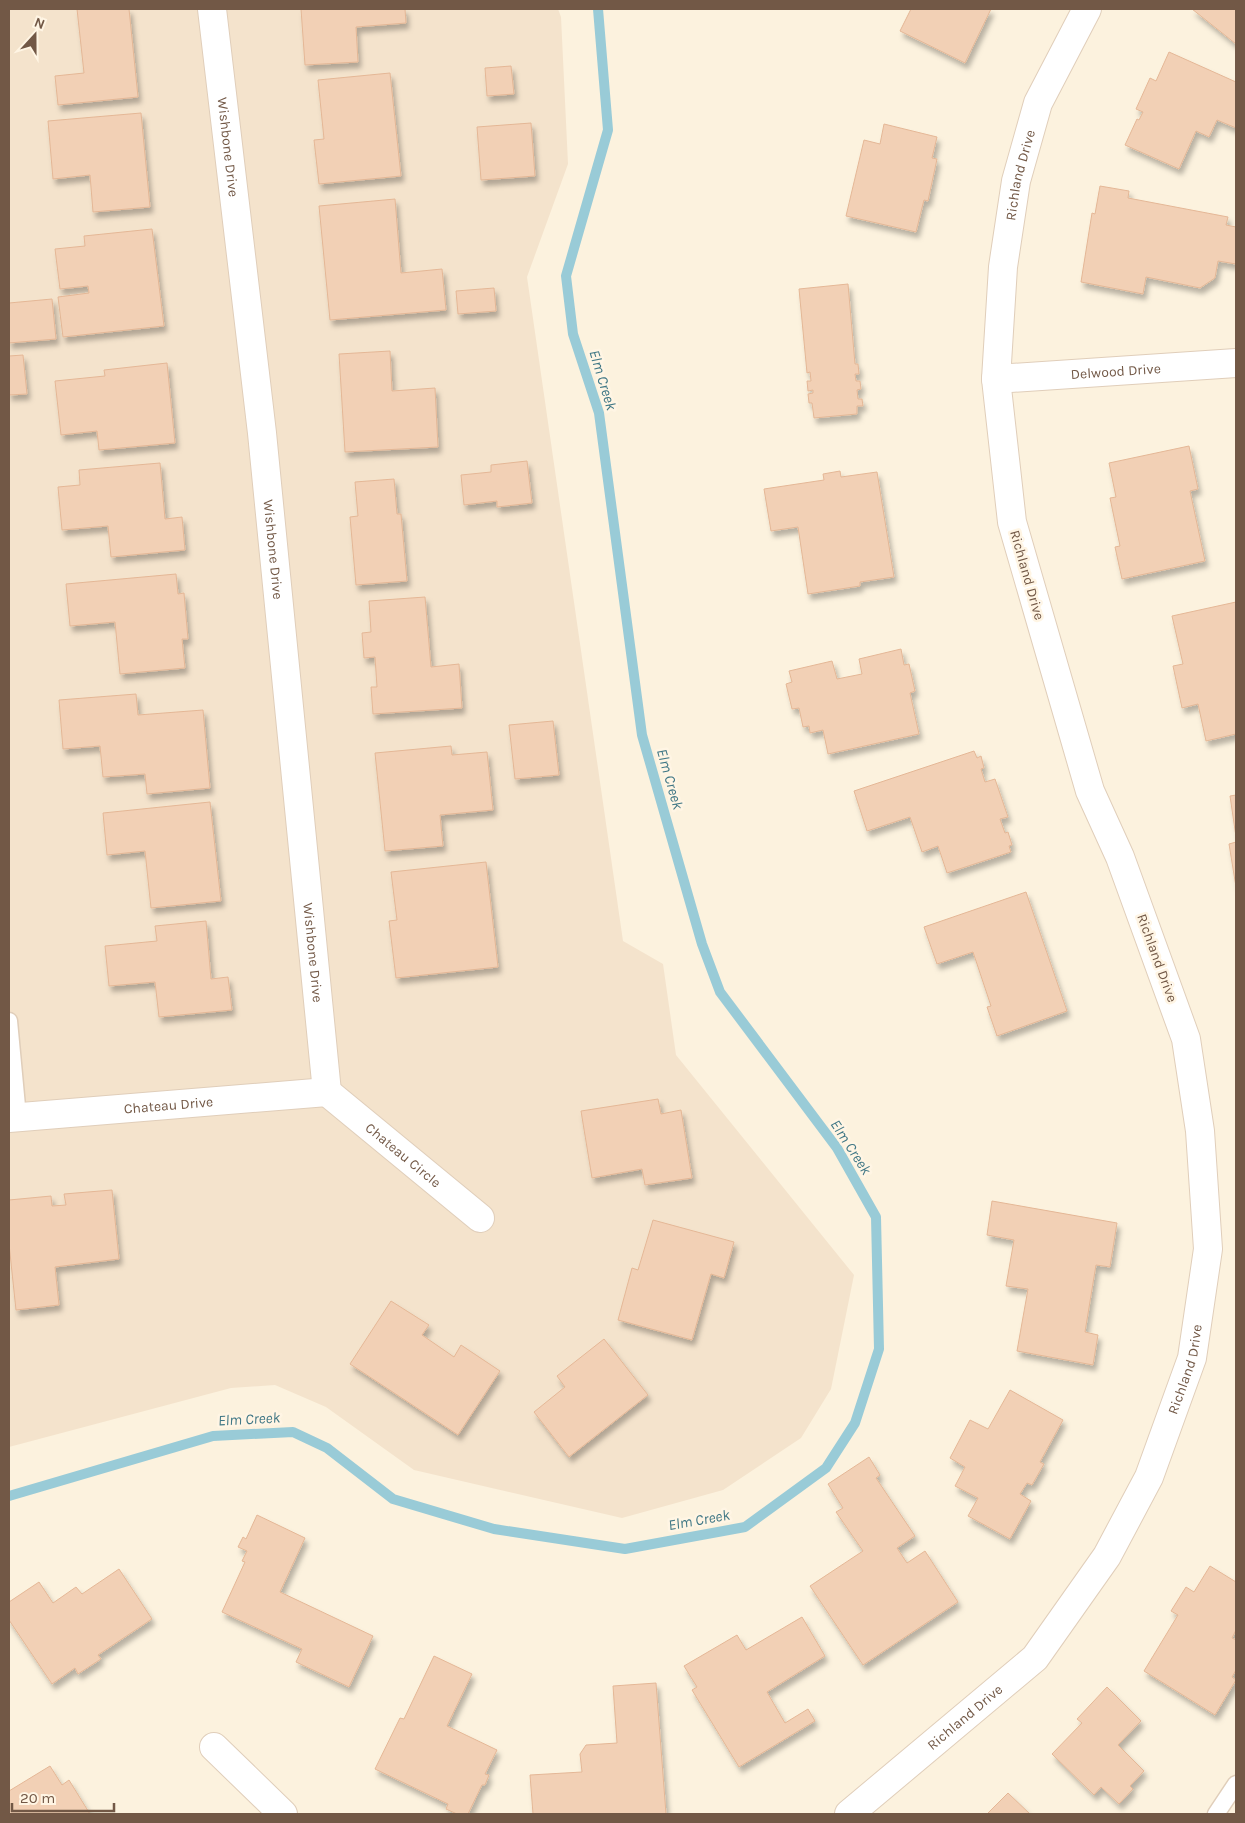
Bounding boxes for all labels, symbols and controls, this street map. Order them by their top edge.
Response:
north arrow [10,10,60,60]
text: N [32,14,47,33]
street label: Wishbone Drive [214,96,243,198]
street label: Richland Drive [1002,128,1039,222]
water label: Elm Creek [585,348,621,413]
street label: Delwood Drive [1070,360,1161,382]
street label: Wishbone Drive [260,499,287,600]
street label: Richland Drive [1006,528,1048,622]
water label: Elm Creek [653,747,687,812]
street label: Wishbone Drive [300,902,327,1003]
street label: Richland Drive [1133,911,1181,1005]
street label: Chateau Drive [123,1093,214,1117]
water label: Elm Creek [827,1116,876,1178]
street label: Chateau Circle [362,1119,445,1191]
street label: Richland Drive [1164,1323,1205,1416]
water label: Elm Creek [218,1408,281,1430]
water label: Elm Creek [667,1506,732,1534]
street label: Richland Drive [924,1681,1006,1753]
scale bar [12,1780,115,1812]
text: 20 m [20,1789,55,1807]

